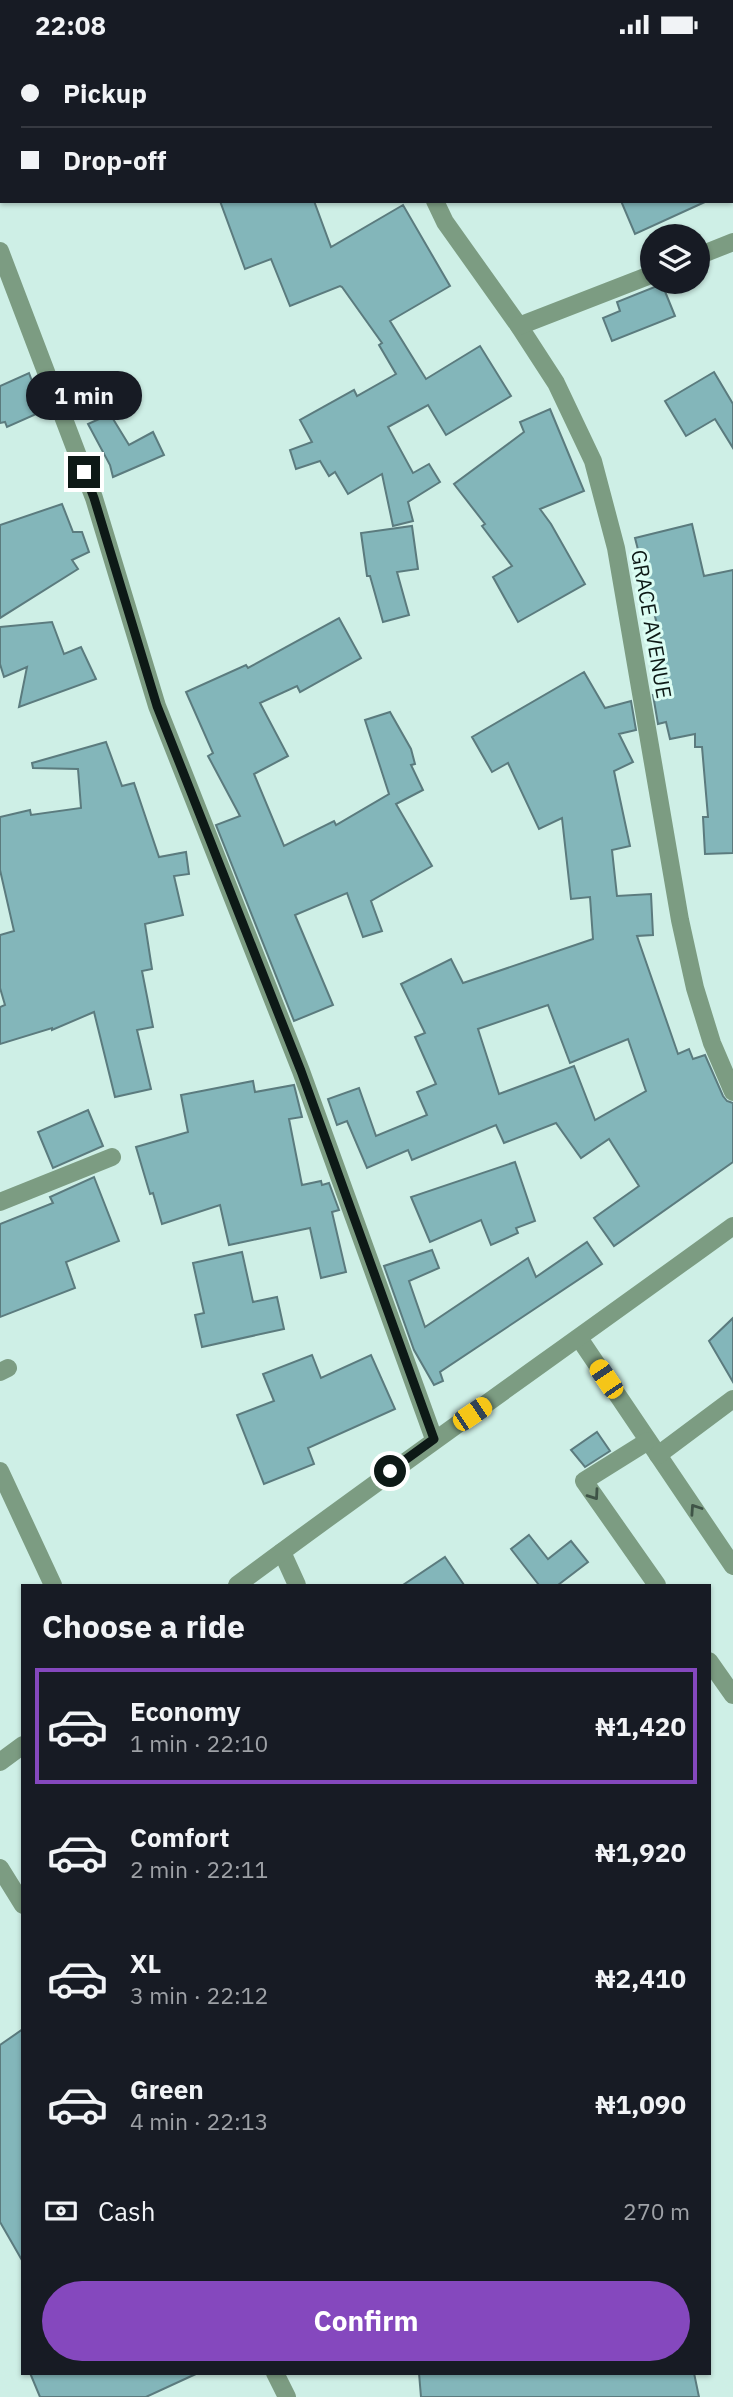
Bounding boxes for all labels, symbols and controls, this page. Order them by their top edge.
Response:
text: 22:08 [35,8,106,42]
text: Pickup [63,76,147,110]
text: Drop-off [63,143,166,177]
map controls [640,224,710,294]
button: layers [640,224,710,294]
callout: 1 min [26,371,142,419]
text: 1 min [54,380,114,410]
route end [68,456,100,488]
street label: GRACE AVENUE [625,548,679,700]
car [586,1356,627,1402]
car [449,1394,496,1434]
route start [374,1455,406,1487]
one-way arrow [586,1487,598,1500]
one-way arrow [690,1504,703,1517]
text: Choose a ride [42,1605,245,1647]
text: Economy [130,1694,241,1728]
icon: car [46,1695,109,1758]
text: ₦1,420 [595,1709,686,1743]
text: 1 min · 22:10 [130,1728,268,1758]
text: Comfort [130,1820,229,1854]
icon: car [46,1821,109,1884]
text: ₦1,920 [595,1835,686,1869]
text: 2 min · 22:11 [130,1854,268,1884]
text: XL [130,1946,161,1980]
icon: car [46,1947,109,2010]
text: ₦2,410 [595,1961,686,1995]
text: 3 min · 22:12 [130,1980,268,2010]
text: Green [130,2072,204,2106]
icon: car [46,2073,109,2136]
text: ₦1,090 [595,2087,686,2121]
text: 4 min · 22:13 [130,2106,268,2136]
icon: cash [42,2192,80,2230]
text: Cash [98,2194,155,2228]
text: 270 m [623,2196,690,2226]
button: Confirm [42,2281,690,2361]

